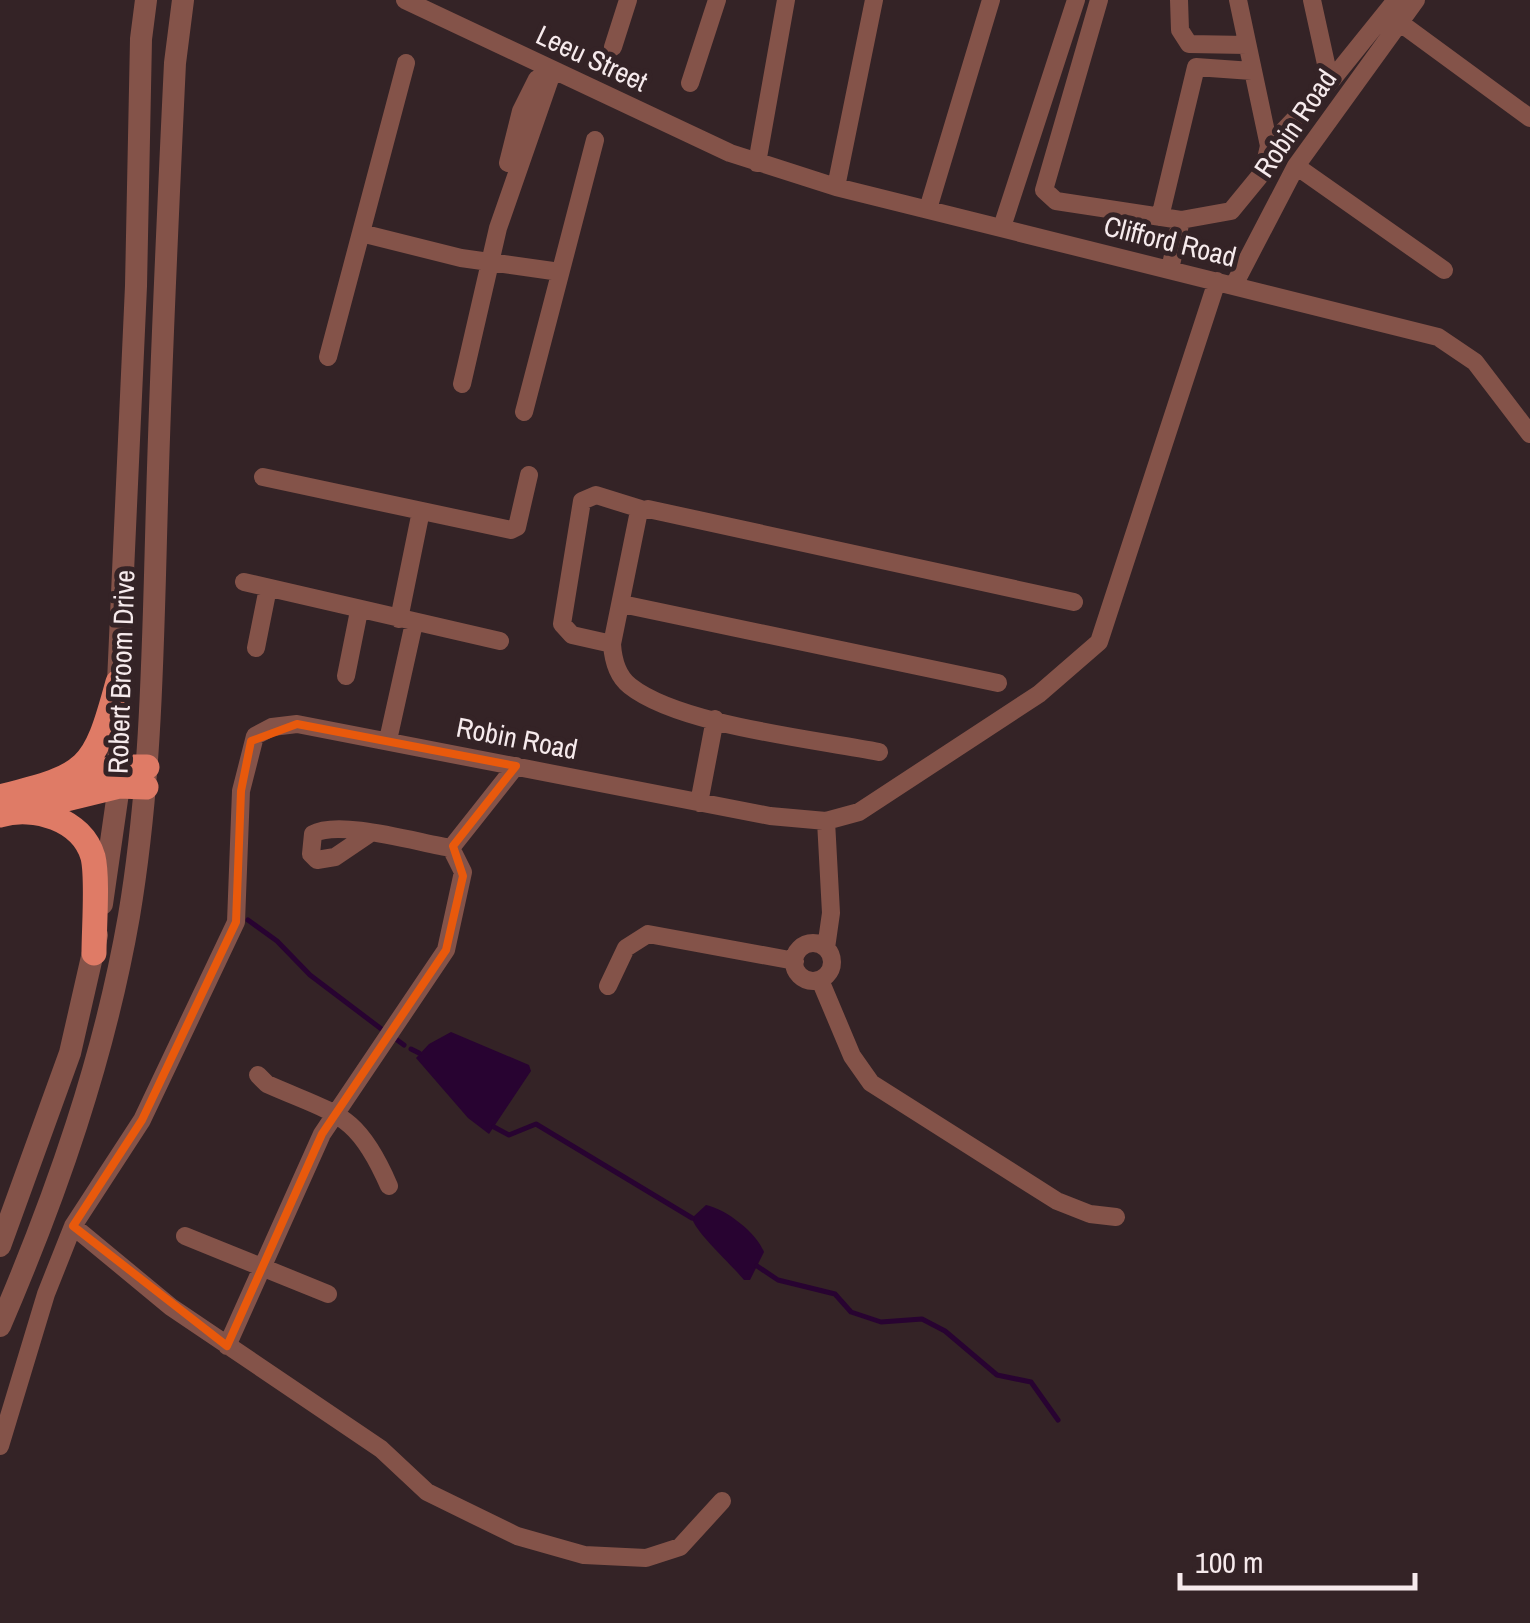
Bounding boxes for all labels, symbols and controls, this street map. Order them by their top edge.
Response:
street label: Leeu Street [530,16,654,100]
street label: Robin Road [1245,62,1345,184]
street label: Clifford Road [1100,206,1240,276]
street label: Robert Broom Drive [98,569,144,775]
street label: Robin Road [453,708,581,768]
scale bar [1180,1528,1415,1590]
text: 100 m [1195,1542,1263,1582]

